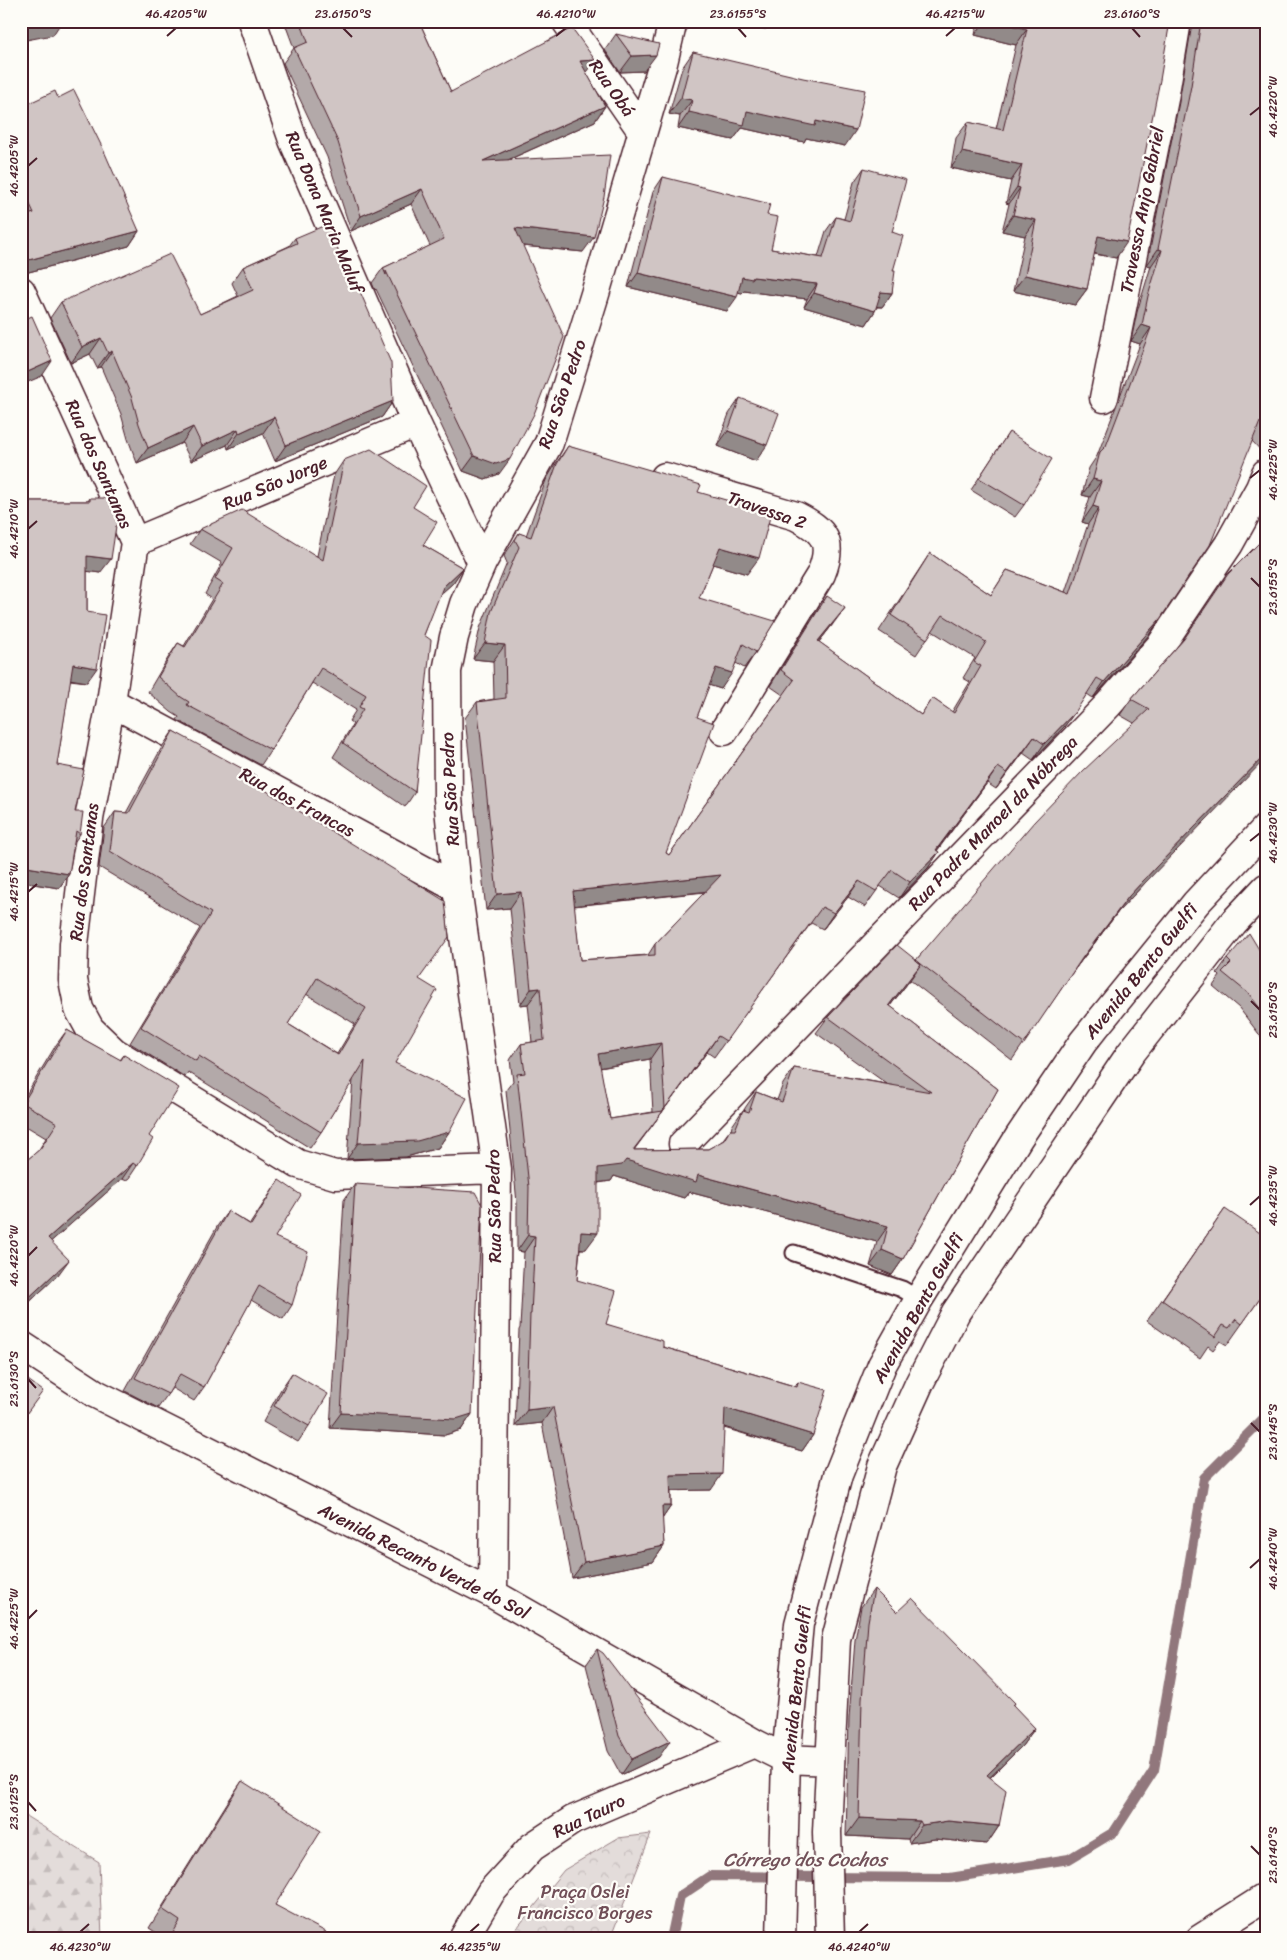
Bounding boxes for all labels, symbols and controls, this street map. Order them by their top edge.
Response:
text: 46.4205°W [145,3,208,25]
text: 23.6150°S [315,3,372,25]
text: 46.4210°W [536,3,596,25]
text: 23.6155°S [710,3,767,25]
text: 46.4215°W [925,3,985,25]
text: 23.6160°S [1104,3,1161,25]
street label: Rua Obá [580,52,644,124]
text: 46.4220°W [1262,76,1284,138]
street label: Travessa Anjo Gabriel [1110,123,1174,296]
street label: Rua Dona Maria Maluf [276,126,375,301]
text: 46.4205°W [3,134,25,197]
street label: Rua São Pedro [528,335,596,453]
street label: Rua dos Santanas [56,394,142,534]
text: 46.4225°W [1262,439,1284,501]
street label: Rua São Jorge [217,446,333,520]
street label: Travessa 2 [723,481,811,539]
text: 46.4210°W [3,499,25,559]
text: 23.6155°S [1262,558,1284,615]
street label: Rua Padre Manoel da Nóbrega [900,727,1086,919]
street label: Rua São Pedro [431,731,469,847]
street label: Rua dos Francas [233,758,361,846]
street label: Rua dos Santanas [60,801,108,943]
text: 46.4230°W [1262,802,1284,863]
text: 46.4215°W [3,862,25,922]
street label: Avenida Bento Guelfi [1075,895,1207,1047]
text: 23.6150°S [1262,981,1284,1038]
street label: Rua São Pedro [477,1149,511,1263]
text: 46.4235°W [1262,1165,1284,1226]
text: 46.4220°W [3,1225,25,1287]
street label: Avenida Bento Guelfi [863,1226,973,1390]
text: 23.6130°S [3,1351,25,1407]
text: 23.6145°S [1262,1403,1284,1460]
street label: Avenida Recanto Verde do Sol [312,1493,536,1629]
text: 46.4240°W [1262,1527,1284,1590]
text: 46.4225°W [3,1588,25,1650]
street label: Avenida Bento Guelfi [771,1603,821,1775]
text: 23.6125°S [3,1774,25,1830]
street label: Rua Tauro [547,1785,631,1847]
text: 23.6140°S [1262,1826,1284,1883]
water label: Córrego dos Cochos [723,1843,889,1876]
park label: Praça Oslei Francisco Borges [517,1876,653,1929]
text: 46.4230°W [50,1936,111,1958]
text: 46.4235°W [440,1936,501,1958]
text: 46.4240°W [828,1936,891,1958]

